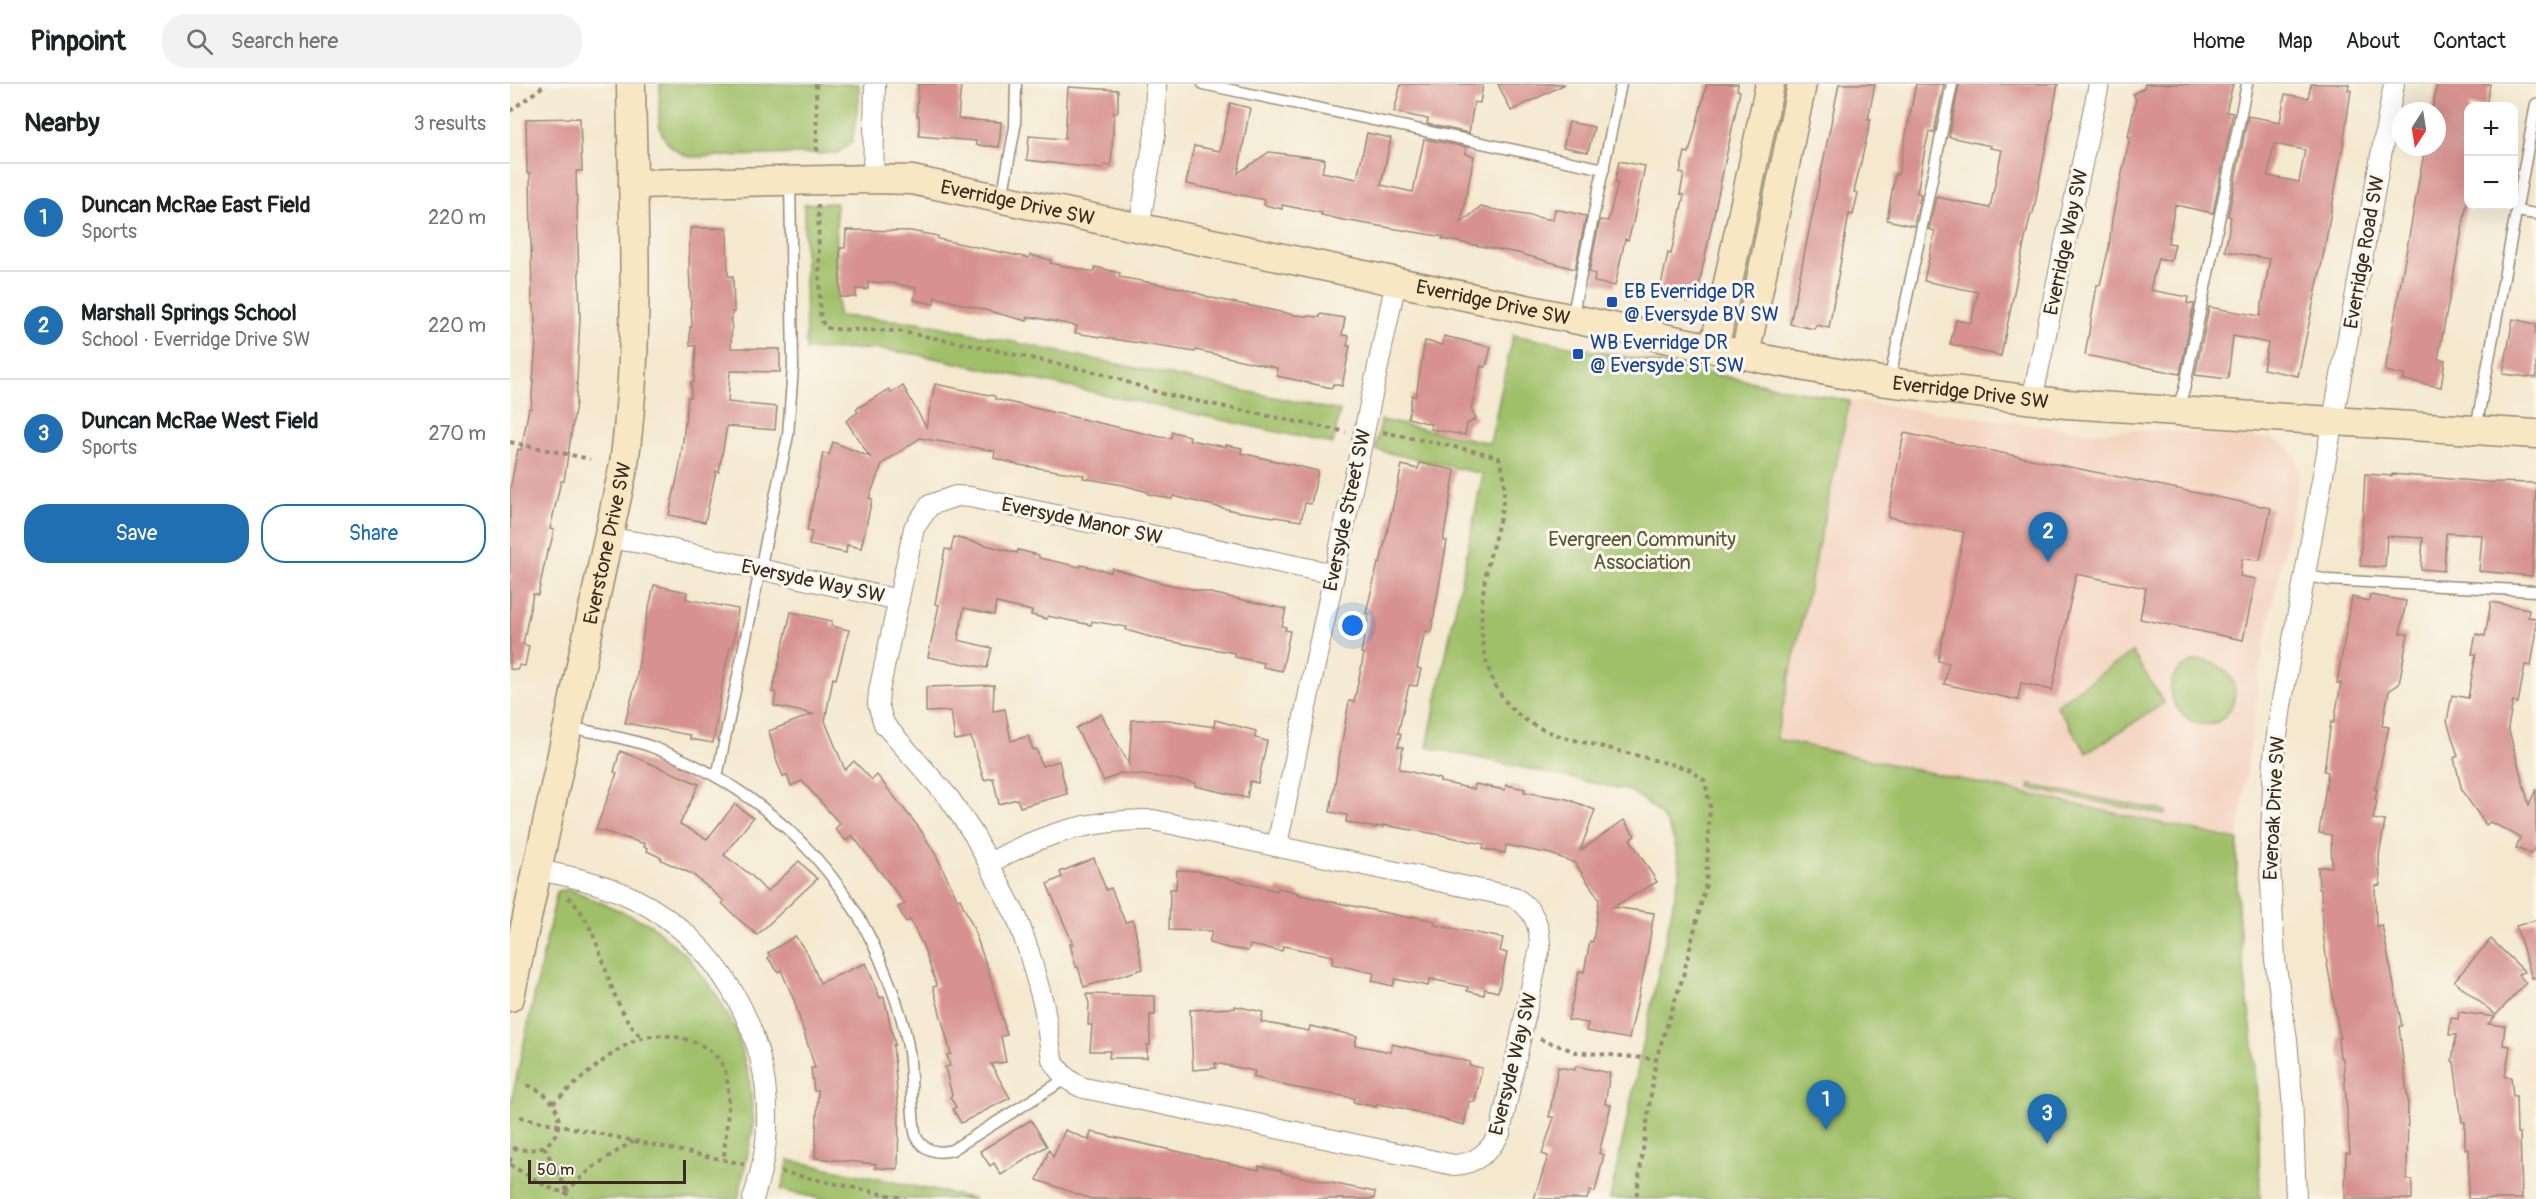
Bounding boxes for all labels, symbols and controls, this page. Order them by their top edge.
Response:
search box [162,14,582,68]
text: Pinpoint [30,24,126,59]
icon: search [183,25,216,58]
text: Search here [231,27,338,55]
text: Home [2192,28,2245,55]
text: Map [2278,28,2313,55]
text: About [2346,28,2400,55]
text: Contact [2433,28,2506,55]
north arrow [2392,102,2446,156]
map controls [2464,102,2518,210]
button: + [2464,102,2518,156]
text: Nearby [24,107,100,139]
text: 3 results [414,111,486,136]
button: − [2464,156,2518,210]
street label: Everridge Way SW [2038,167,2094,317]
street label: Everridge Road SW [2338,173,2390,331]
street label: Everridge Drive SW [938,174,1097,231]
text: Duncan McRae East Field [81,191,311,219]
text: 1 [40,205,47,230]
text: 220 m [428,205,486,230]
text: Sports [81,219,137,244]
street label: Everridge Drive SW [1414,274,1573,330]
place label: EB Everridge DR @ Eversyde BV SW [1624,279,1779,327]
marker: EB Everridge DR @ Eversyde BV SW [1605,295,1619,309]
text: Marshall Springs School [81,299,297,327]
text: 2 [38,313,49,338]
text: 220 m [428,313,486,338]
text: School · Everridge Drive SW [81,327,310,352]
place label: WB Everridge DR @ Eversyde ST SW [1590,330,1744,378]
marker: WB Everridge DR @ Eversyde ST SW [1571,347,1585,361]
street label: Everridge Drive SW [1891,370,2050,414]
text: Duncan McRae West Field [81,407,319,435]
text: 3 [38,421,49,446]
text: 270 m [428,421,486,446]
street label: Eversyde Street SW [1318,427,1376,593]
text: Sports [81,435,137,460]
street label: Everstone Drive SW [578,460,637,627]
street label: Eversyde Manor SW [999,492,1165,550]
button: Save [24,504,249,563]
button: Share [261,504,486,563]
pin: 2 [2028,512,2068,562]
park label: Evergreen Community Association [1548,527,1736,575]
street label: Eversyde Way SW [739,554,887,608]
your location [1338,611,1367,640]
street label: Everoak Drive SW [2258,735,2290,881]
street label: Eversyde Way SW [1483,990,1543,1138]
pin: 1 [1806,1080,1846,1130]
pin: 3 [2028,1094,2066,1144]
scale bar [528,1157,686,1184]
text: 50 m [537,1160,574,1180]

